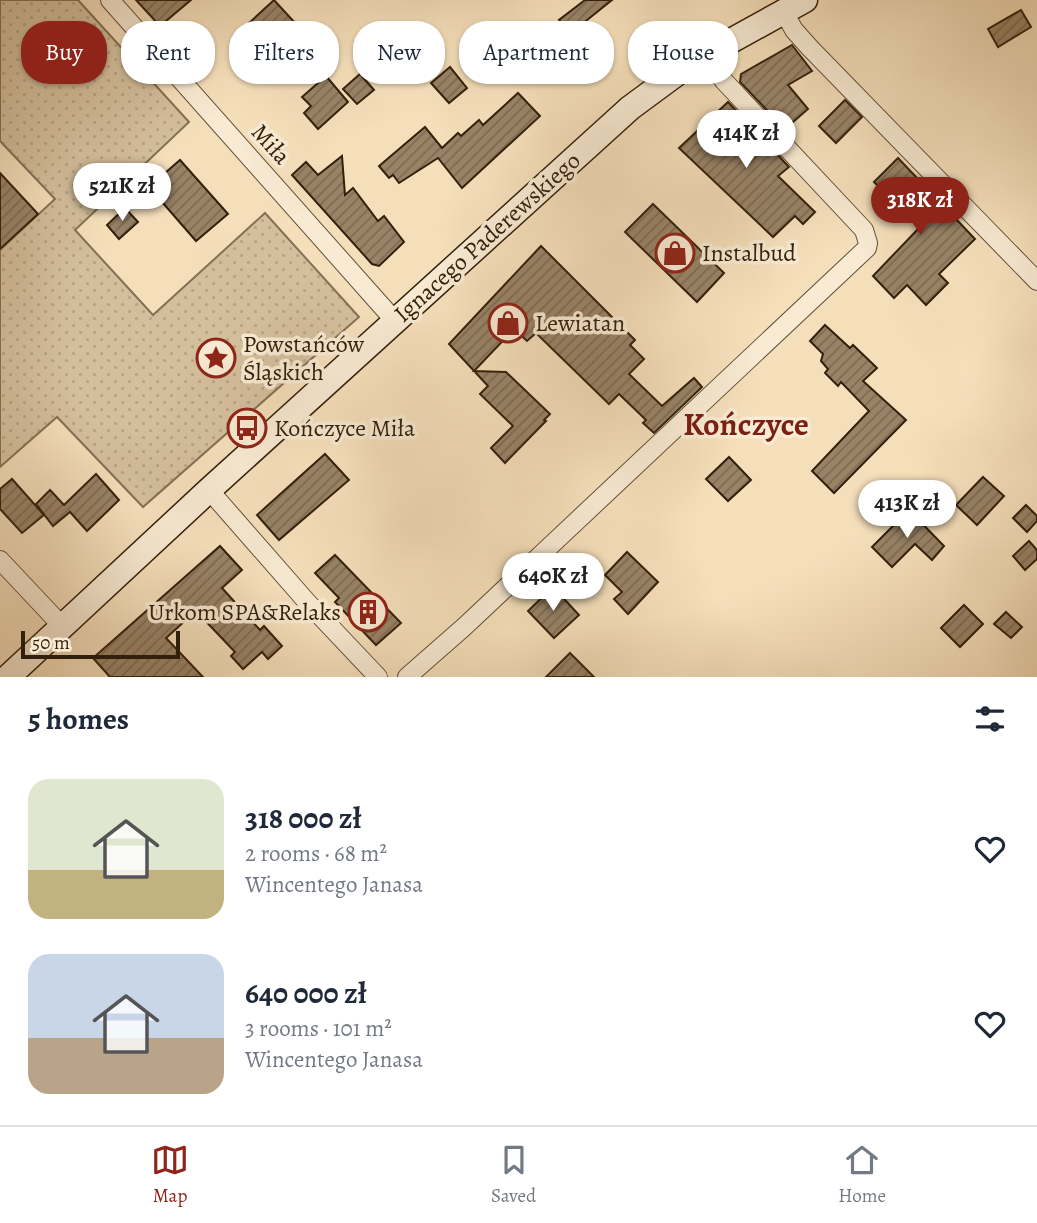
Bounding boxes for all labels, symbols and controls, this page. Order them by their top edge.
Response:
chip: Buy [21,21,107,84]
chip: Rent [121,21,215,84]
chip: Filters [229,21,339,84]
chip: New [353,21,445,84]
chip: Apartment [459,21,614,84]
chip: House [628,21,738,84]
pin: 414K zł [681,110,811,170]
street label: Miła [244,117,298,172]
text: 414K zł [713,117,779,148]
street label: Ignacego Paderewskiego [387,145,587,329]
pin: 521K zł [57,164,187,223]
text: 521K zł [89,170,155,201]
pin: 318K zł [855,177,985,237]
text: 318K zł [887,184,953,215]
shop icon: Instalbud [654,232,696,274]
place label: Instalbud [702,237,796,269]
shop icon: Lewiatan [487,302,529,344]
place label: Lewiatan [535,307,625,339]
place label: Powstańców Śląskich [243,328,364,388]
place icon: Powstańców Śląskich [195,337,237,379]
district label: Kończyce [683,402,809,446]
bus stop icon: Kończyce Miła [226,407,268,449]
place label: Kończyce Miła [274,412,416,444]
pin: 413K zł [842,480,972,540]
text: 413K zł [874,487,940,518]
pin: 640K zł [488,554,618,613]
text: 640K zł [518,560,588,591]
building icon: Urkom SPA&Relaks [347,591,389,633]
place label: Urkom SPA&Relaks [148,596,341,628]
scale bar [21,628,180,660]
text: 50 m [32,630,70,656]
text: 5 homes [28,699,129,739]
icon: filters [971,700,1009,738]
text: 318 000 zł [245,798,362,838]
icon: home [84,807,168,891]
icon: heart [971,830,1009,868]
text: 2 rooms · 68 m² [245,838,387,869]
text: Wincentego Janasa [245,869,423,900]
text: 640 000 zł [245,973,367,1013]
icon: home [84,982,168,1066]
icon: heart [971,1005,1009,1043]
text: 3 rooms · 101 m² [245,1013,392,1044]
text: Wincentego Janasa [245,1044,423,1075]
tab: Map [151,1141,189,1209]
tab: Saved [491,1141,536,1209]
tab: Home [838,1141,886,1209]

